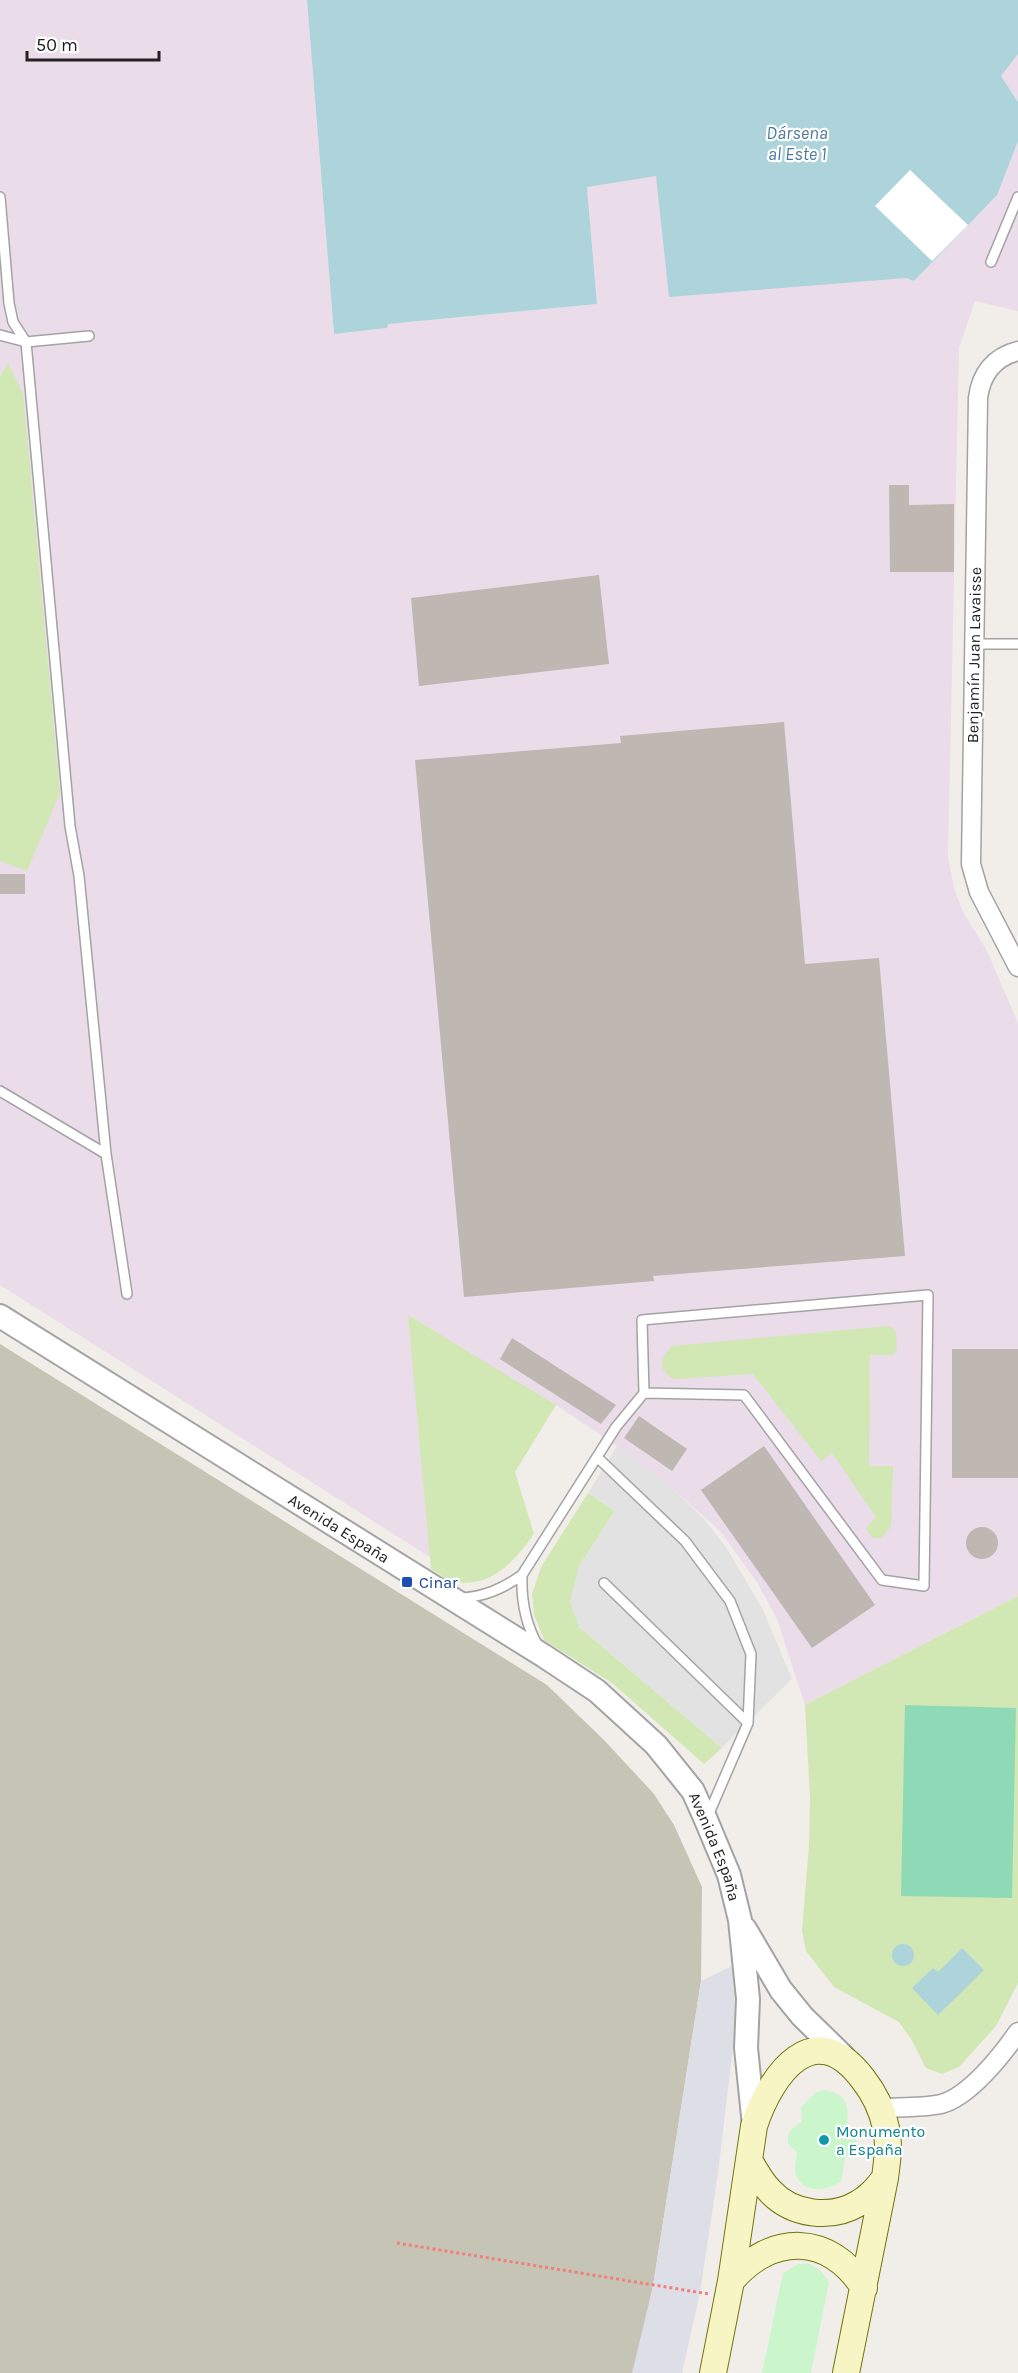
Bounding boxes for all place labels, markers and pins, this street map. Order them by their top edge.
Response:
place label: Cinar [419,1573,458,1592]
marker: Cinar [400,1575,414,1589]
place label: Monumento a España [836,2122,925,2159]
marker: Monumento a España [817,2133,831,2147]

